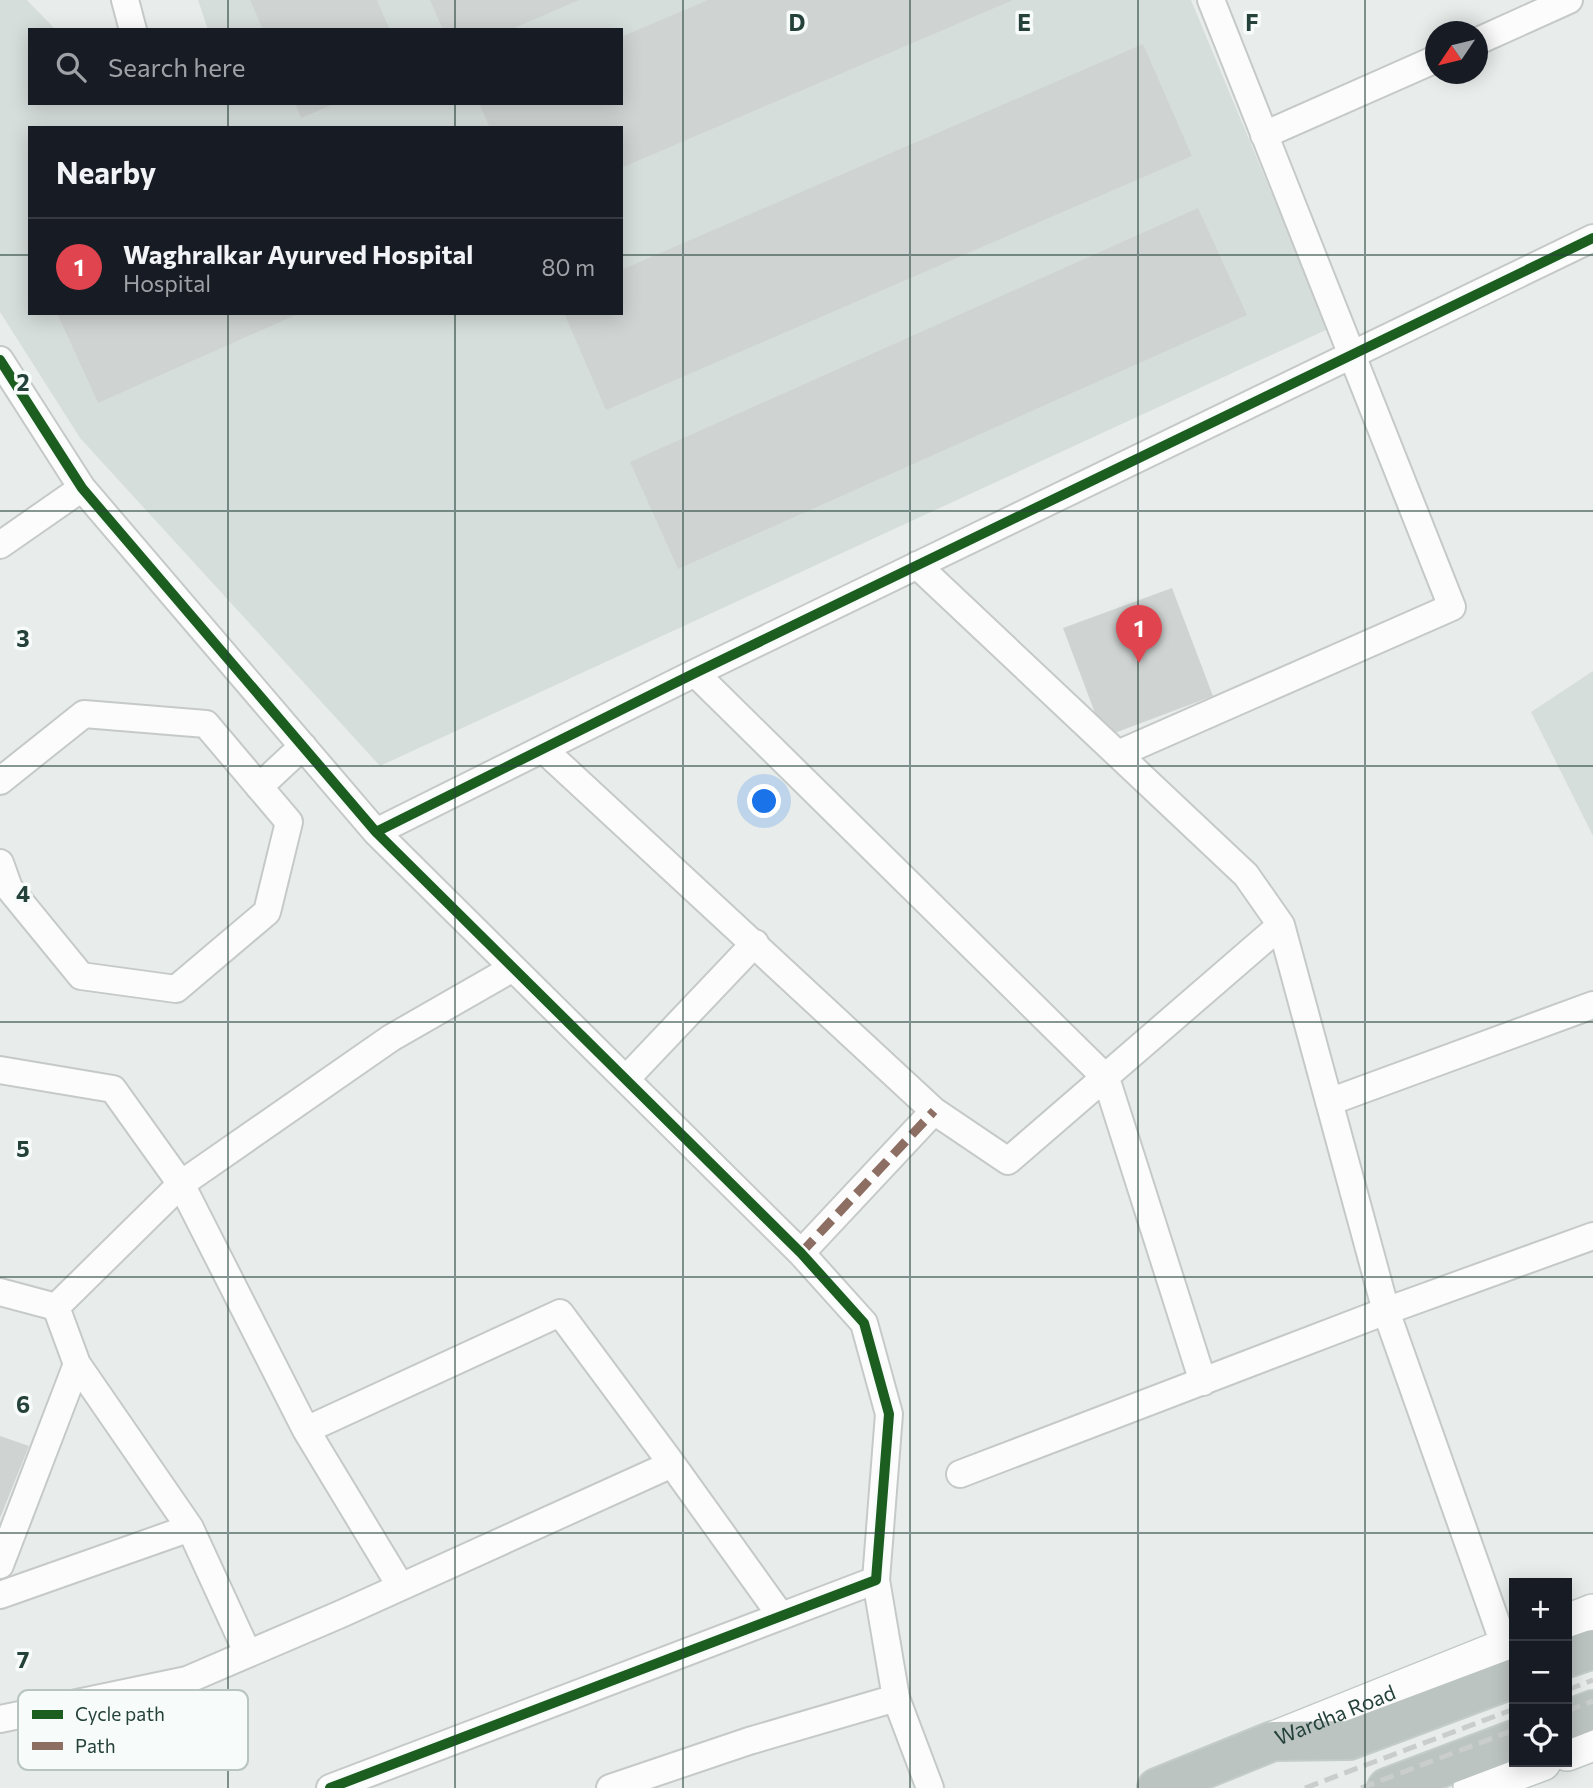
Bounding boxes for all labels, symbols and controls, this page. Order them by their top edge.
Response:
text: D [789,8,806,36]
text: E [1017,8,1031,36]
text: F [1245,8,1259,36]
north arrow [1425,21,1488,84]
search box [28,28,623,105]
icon: search [52,48,90,86]
text: Search here [108,51,246,82]
text: Nearby [56,153,156,190]
text: Waghralkar Ayurved Hospital [123,238,473,269]
text: 1 [74,253,84,281]
text: 80 m [542,253,595,281]
text: Hospital [123,269,211,297]
text: 2 [16,368,30,396]
pin: 1 [1116,605,1162,663]
text: 3 [16,624,30,652]
your location [747,784,781,818]
text: 4 [16,879,30,907]
text: 5 [16,1134,30,1162]
text: 6 [16,1390,30,1418]
map controls [1509,1578,1572,1767]
button: + [1509,1578,1572,1641]
button: − [1509,1641,1572,1704]
text: 7 [17,1645,29,1673]
street label: Wardha Road [1271,1679,1399,1750]
legend [18,1690,248,1770]
text: Cycle path [75,1702,165,1725]
button: locate [1509,1704,1572,1767]
text: Path [75,1734,116,1757]

